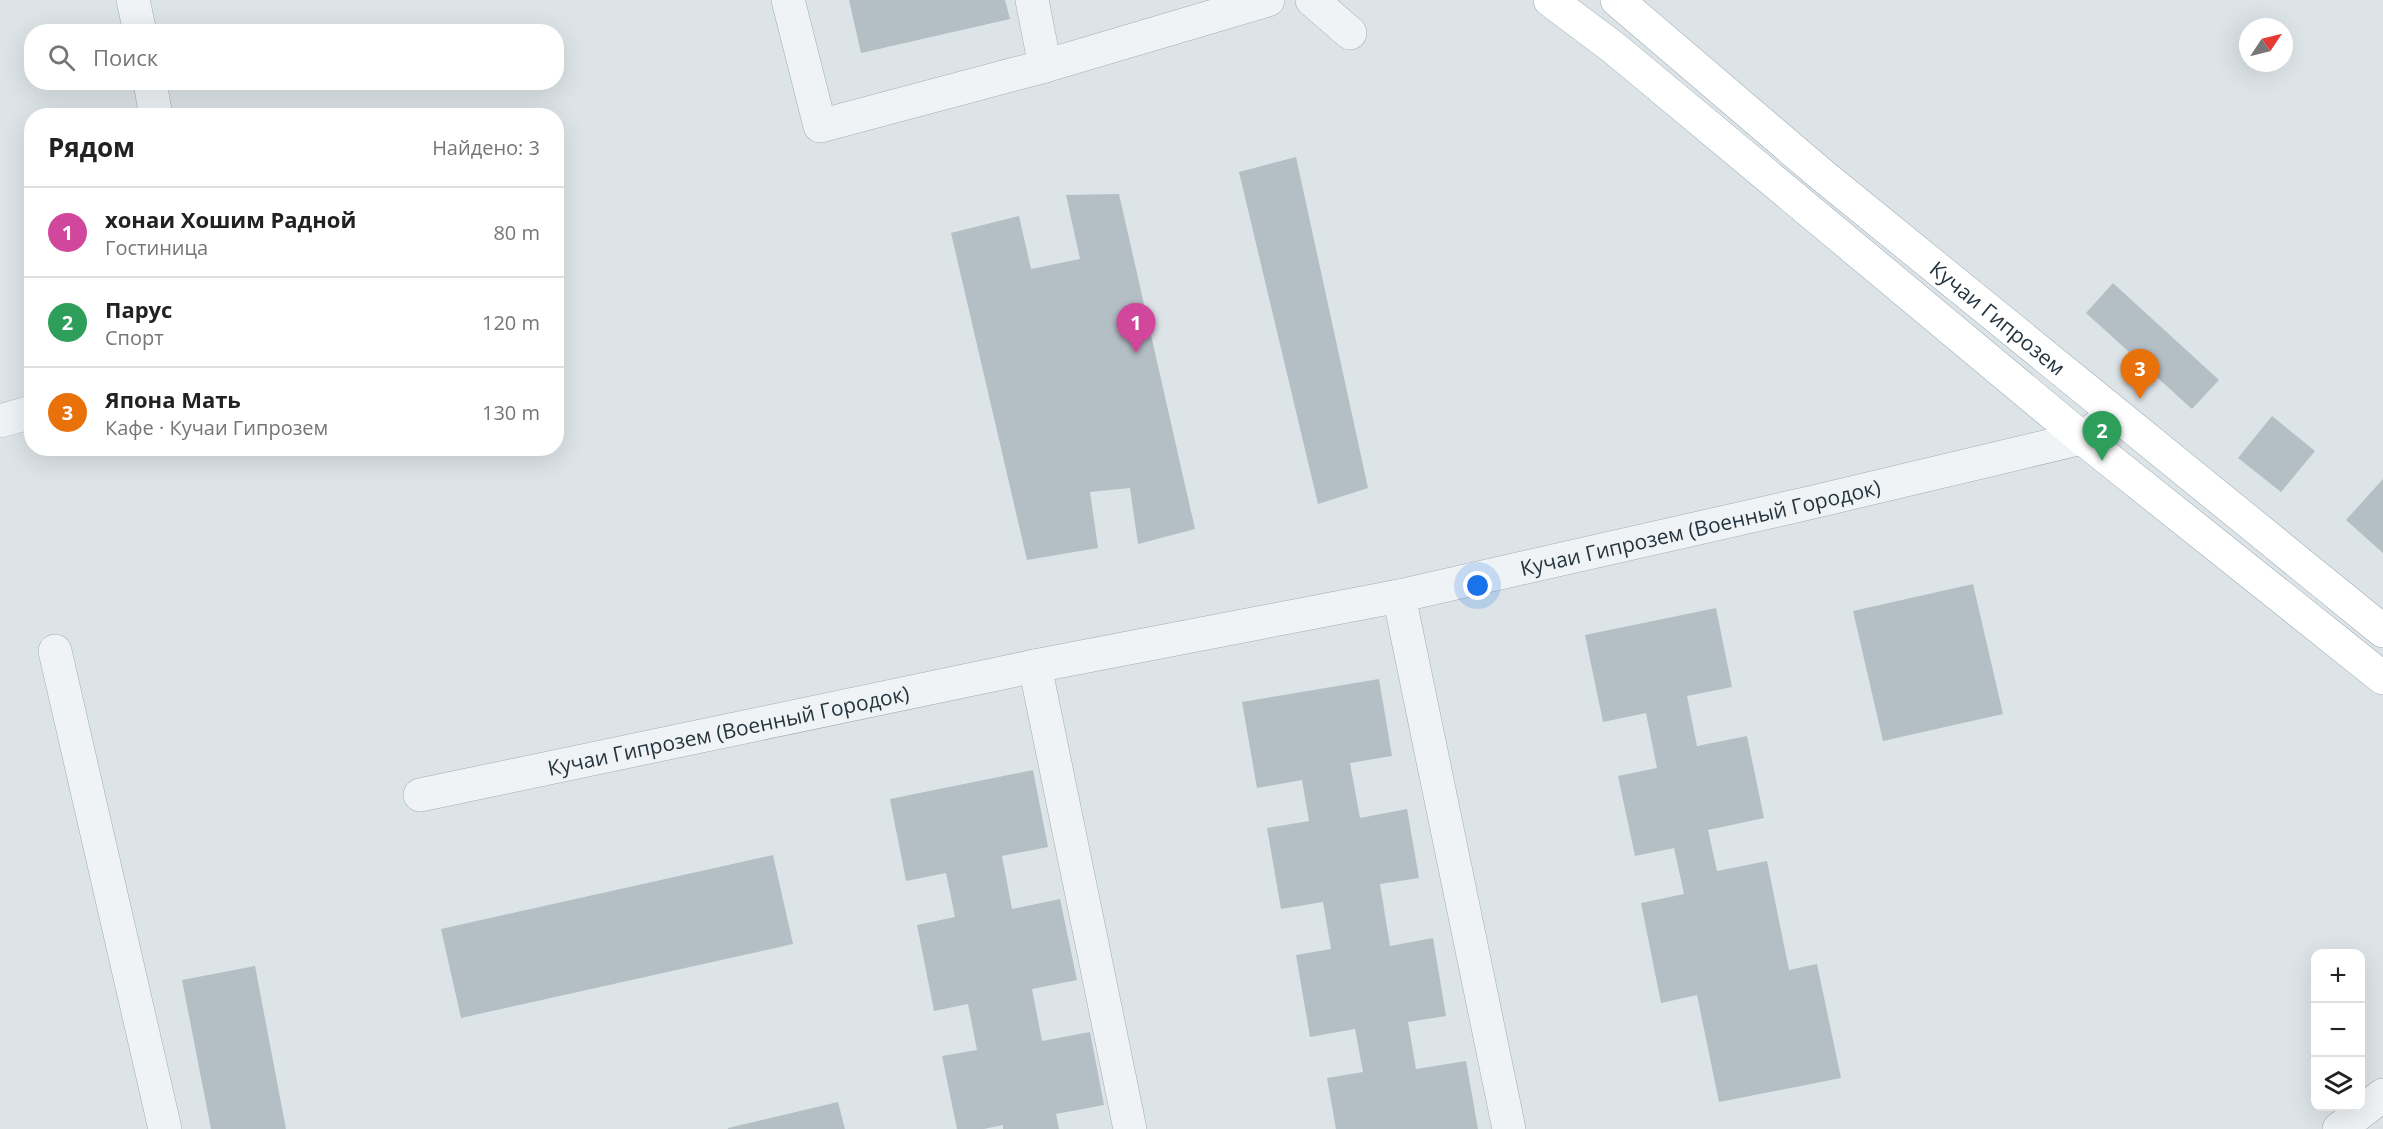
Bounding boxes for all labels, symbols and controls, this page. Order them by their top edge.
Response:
north arrow [2239,18,2293,72]
search box [24,24,564,90]
icon: search [45,41,78,74]
text: Поиск [93,42,158,72]
text: Рядом [48,129,135,165]
text: Найдено: 3 [432,134,540,161]
text: хонаи Хошим Радной [105,204,356,234]
text: 1 [62,219,73,246]
text: 80 m [493,219,540,246]
text: Гостиница [105,234,208,261]
street label: Кучаи Гипрозем [1924,254,2071,381]
text: Парус [105,294,172,324]
pin: 1 [1116,304,1156,353]
text: 2 [62,309,73,336]
text: 120 m [482,309,540,336]
text: Спорт [105,324,164,351]
pin: 3 [2120,350,2160,399]
text: Япона Мать [105,384,241,414]
text: 3 [62,399,73,426]
text: 130 m [482,399,540,426]
pin: 2 [2082,412,2122,461]
text: Кафе · Кучаи Гипрозем [105,414,328,441]
street label: Кучаи Гипрозем (Военный Городок) [1517,472,1883,582]
your location [1463,571,1492,600]
street label: Кучаи Гипрозем (Военный Городок) [545,679,912,782]
map controls [2311,949,2365,1111]
button: + [2311,949,2365,1003]
button: − [2311,1003,2365,1057]
button: layers [2311,1057,2365,1111]

